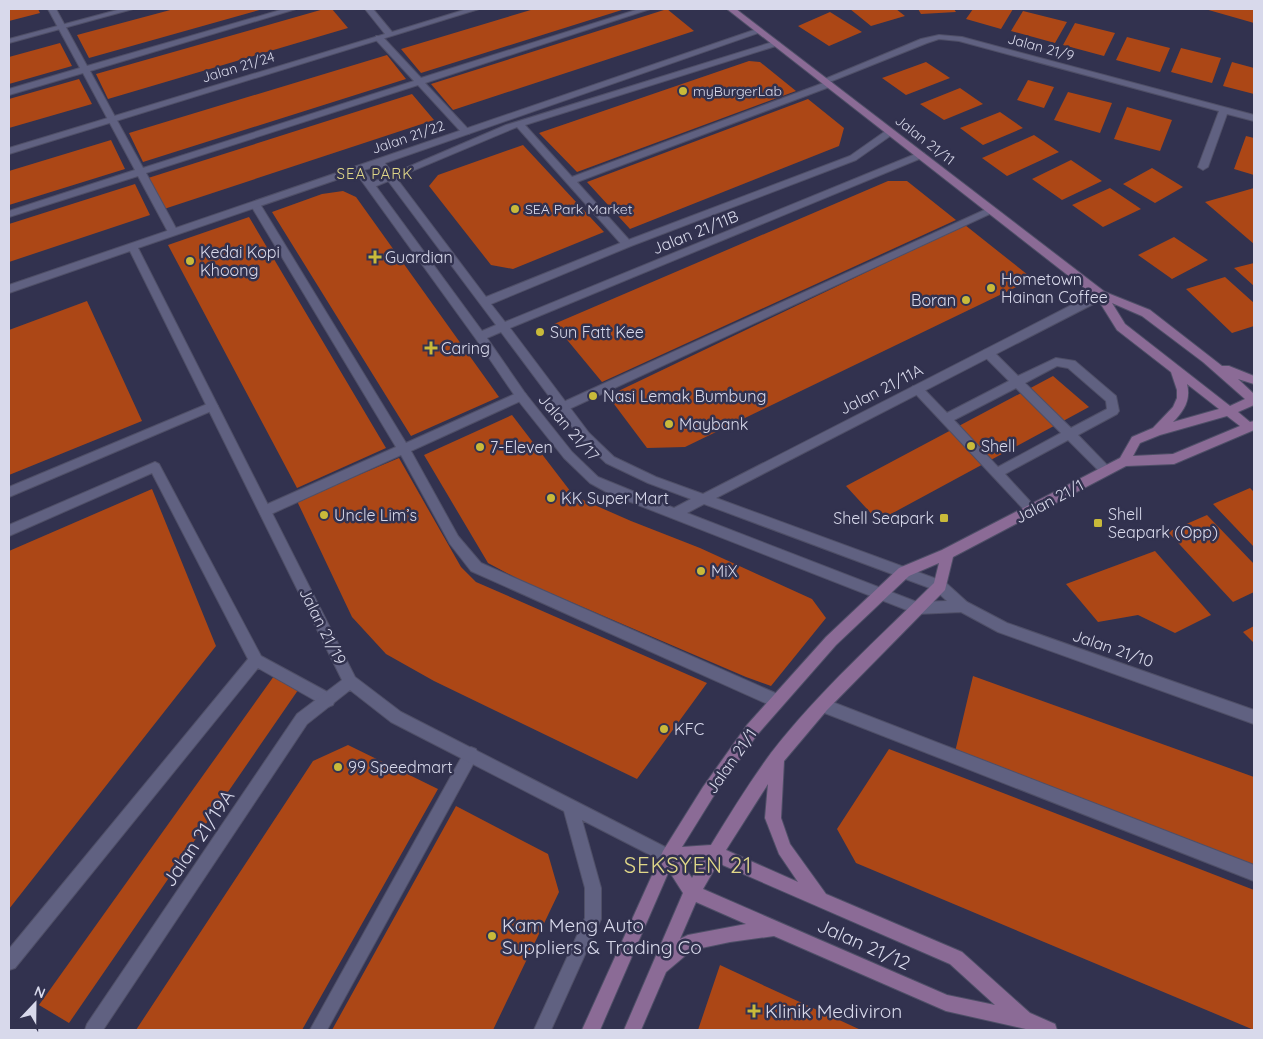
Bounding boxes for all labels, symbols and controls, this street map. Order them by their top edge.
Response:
street label: Jalan 21/9 [1006,29,1076,65]
street label: Jalan 21/24 [199,47,277,87]
place label: myBurgerLab [693,82,782,100]
marker: myBurgerLab [677,85,689,97]
street label: Jalan 21/11 [892,111,958,169]
street label: Jalan 21/22 [369,116,447,158]
district label: SEA PARK [337,164,413,183]
place label: SEA Park Market [525,200,633,218]
marker: SEA Park Market [509,203,521,215]
street label: Jalan 21/11B [649,206,741,258]
place label: Kedai Kopi Khoong [200,242,280,280]
place label: Guardian [385,247,453,267]
marker: Guardian [369,251,381,263]
marker: Kedai Kopi Khoong [184,255,196,267]
place label: Hometown Hainan Coffee [1001,269,1108,307]
marker: Hometown Hainan Coffee [985,282,997,294]
place label: Boran [911,290,956,310]
marker: Boran [960,294,972,306]
place label: Sun Fatt Kee [550,322,644,342]
marker: Sun Fatt Kee [534,326,546,338]
place label: Caring [441,338,490,358]
marker: Caring [425,342,437,354]
street label: Jalan 21/11A [836,359,926,419]
place label: Nasi Lemak Bumbung [603,386,767,406]
street label: Jalan 21/17 [534,389,604,465]
marker: Nasi Lemak Bumbung [587,390,599,402]
place label: Maybank [679,414,748,434]
marker: Maybank [663,418,675,430]
place label: Shell [981,436,1015,456]
place label: 7-Eleven [490,437,553,457]
marker: Shell [965,440,977,452]
marker: 7-Eleven [474,441,486,453]
street label: Jalan 21/1 [1011,475,1087,527]
place label: KK Super Mart [561,488,669,508]
marker: KK Super Mart [545,492,557,504]
place label: Shell Seapark (Opp) [1108,504,1218,542]
place label: Uncle Lim’s [334,505,417,525]
place label: Shell Seapark [833,508,934,528]
marker: Uncle Lim’s [318,509,330,521]
marker: Shell Seapark [938,512,950,524]
marker: Shell Seapark (Opp) [1092,517,1104,529]
place label: MiX [711,561,738,581]
marker: MiX [695,565,707,577]
street label: Jalan 21/19 [295,584,351,668]
street label: Jalan 21/10 [1070,625,1156,671]
place label: KFC [674,719,704,739]
marker: KFC [658,723,670,735]
street label: Jalan 21/1 [701,725,761,797]
place label: 99 Speedmart [348,757,453,777]
marker: 99 Speedmart [332,761,344,773]
street label: Jalan 21/19A [157,785,239,891]
district label: SEKSYEN 21 [624,851,752,879]
place label: Kam Meng Auto Suppliers & Trading Co [502,913,702,959]
street label: Jalan 21/12 [814,913,914,975]
marker: Kam Meng Auto Suppliers & Trading Co [486,930,498,942]
north arrow [10,979,60,1029]
text: N [32,982,48,1002]
place label: Klinik Mediviron [765,999,902,1023]
marker: Klinik Mediviron [747,1004,761,1018]

